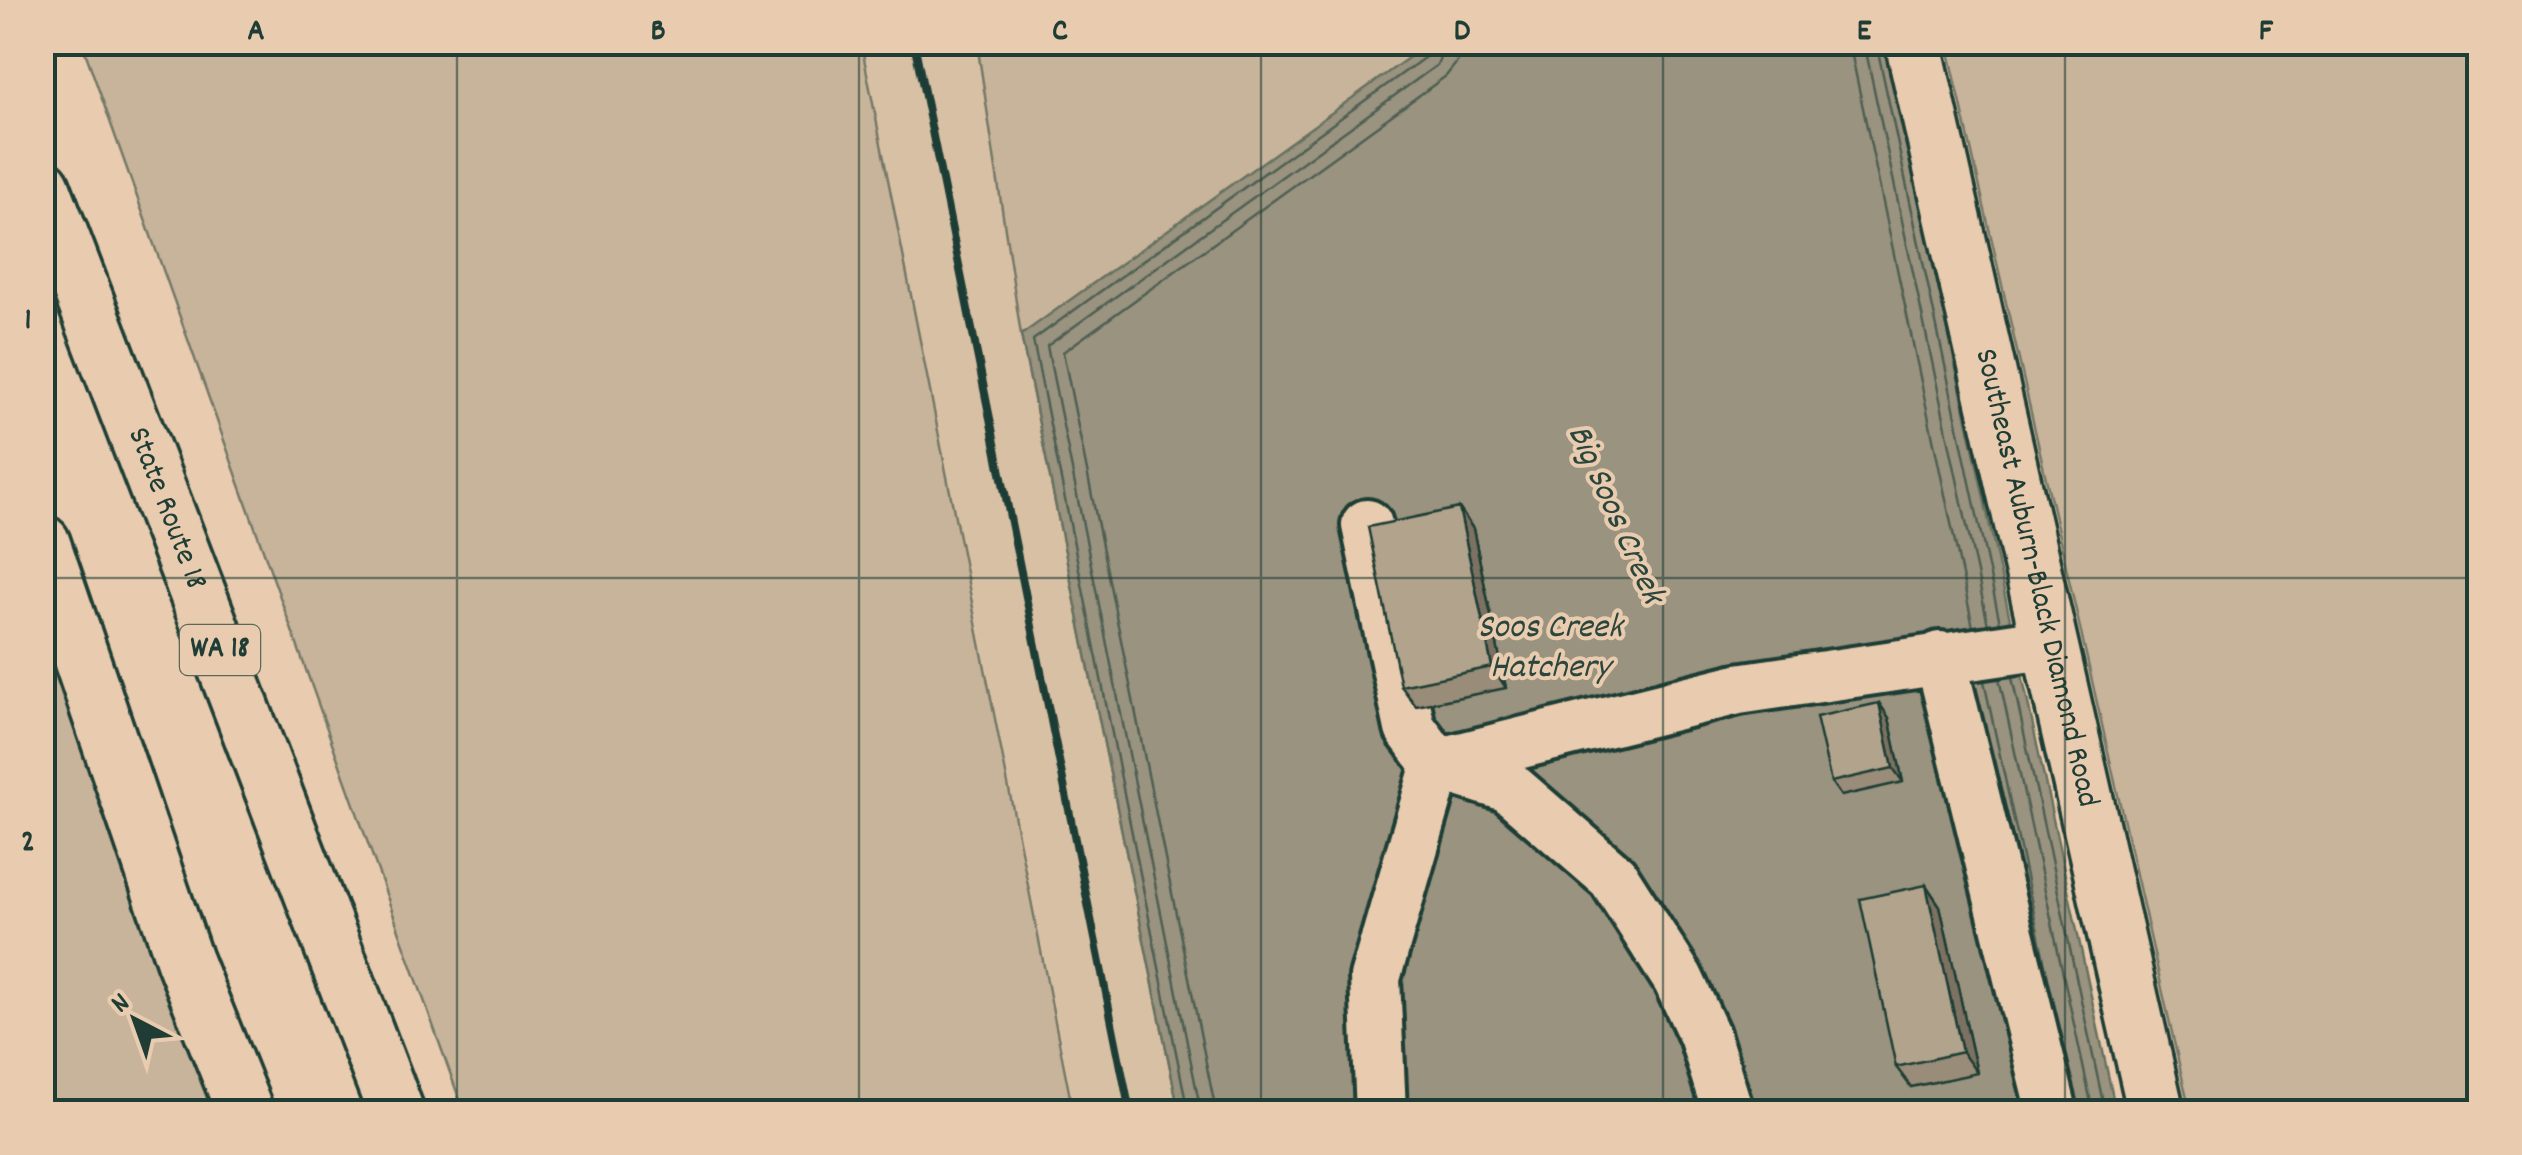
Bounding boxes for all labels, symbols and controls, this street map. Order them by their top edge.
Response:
text: A [247,10,265,56]
text: B [650,10,666,56]
text: C [1052,10,1068,56]
text: D [1454,10,1471,56]
text: E [1857,10,1872,56]
text: F [2259,10,2274,56]
text: 1 [24,299,32,345]
street label: Southeast Auburn-Black Diamond Road [1960,345,2109,812]
water label: Big Soos Creek [1552,418,1677,616]
street label: State Route 18 [113,421,217,597]
water label: Soos Creek Hatchery [1478,604,1626,694]
road number: WA 18 [180,625,260,675]
text: 2 [21,821,35,867]
north arrow [85,970,185,1070]
text: N [104,985,140,1025]

